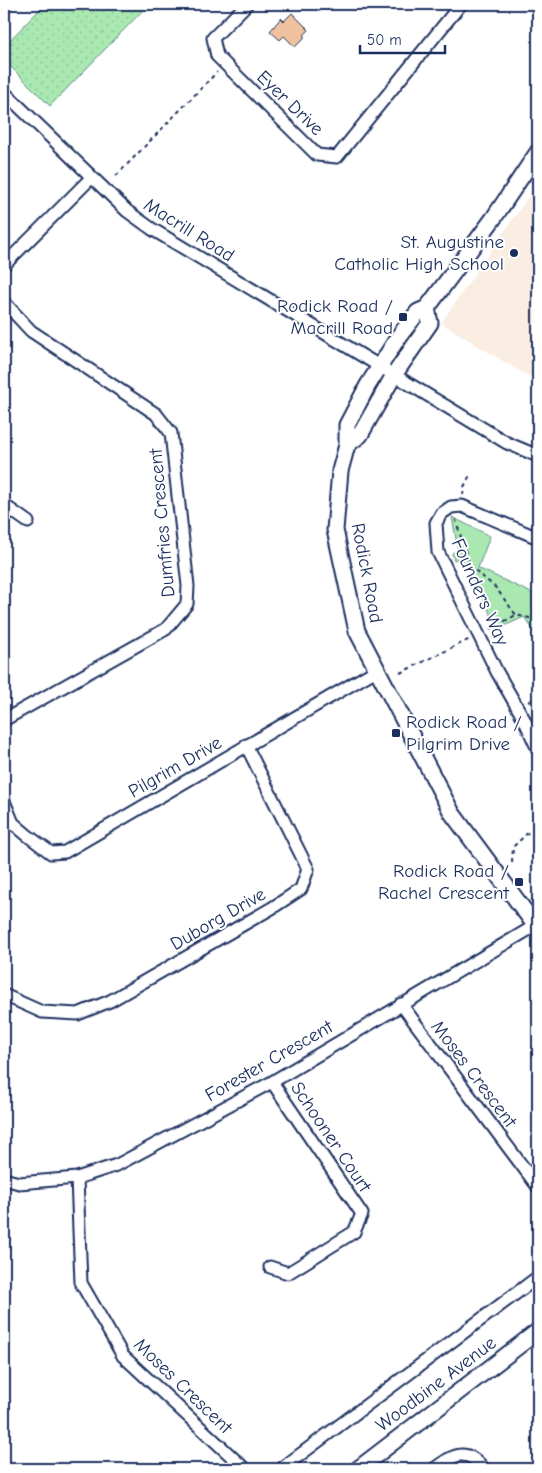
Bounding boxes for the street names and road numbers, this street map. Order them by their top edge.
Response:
street label: Eyer Drive [252,66,328,140]
street label: Macrill Road [140,194,238,266]
street label: Dumfries Crescent [144,447,179,598]
street label: Rodick Road [347,521,387,625]
street label: Founders Way [447,535,514,649]
street label: Pilgrim Drive [124,731,226,803]
street label: Duborg Drive [167,883,269,955]
street label: Forester Crescent [201,1015,337,1106]
street label: Moses Crescent [427,1016,522,1132]
street label: Schooner Court [286,1078,376,1197]
street label: Woodbine Avenue [372,1332,500,1436]
street label: Moses Crescent [129,1334,237,1439]

